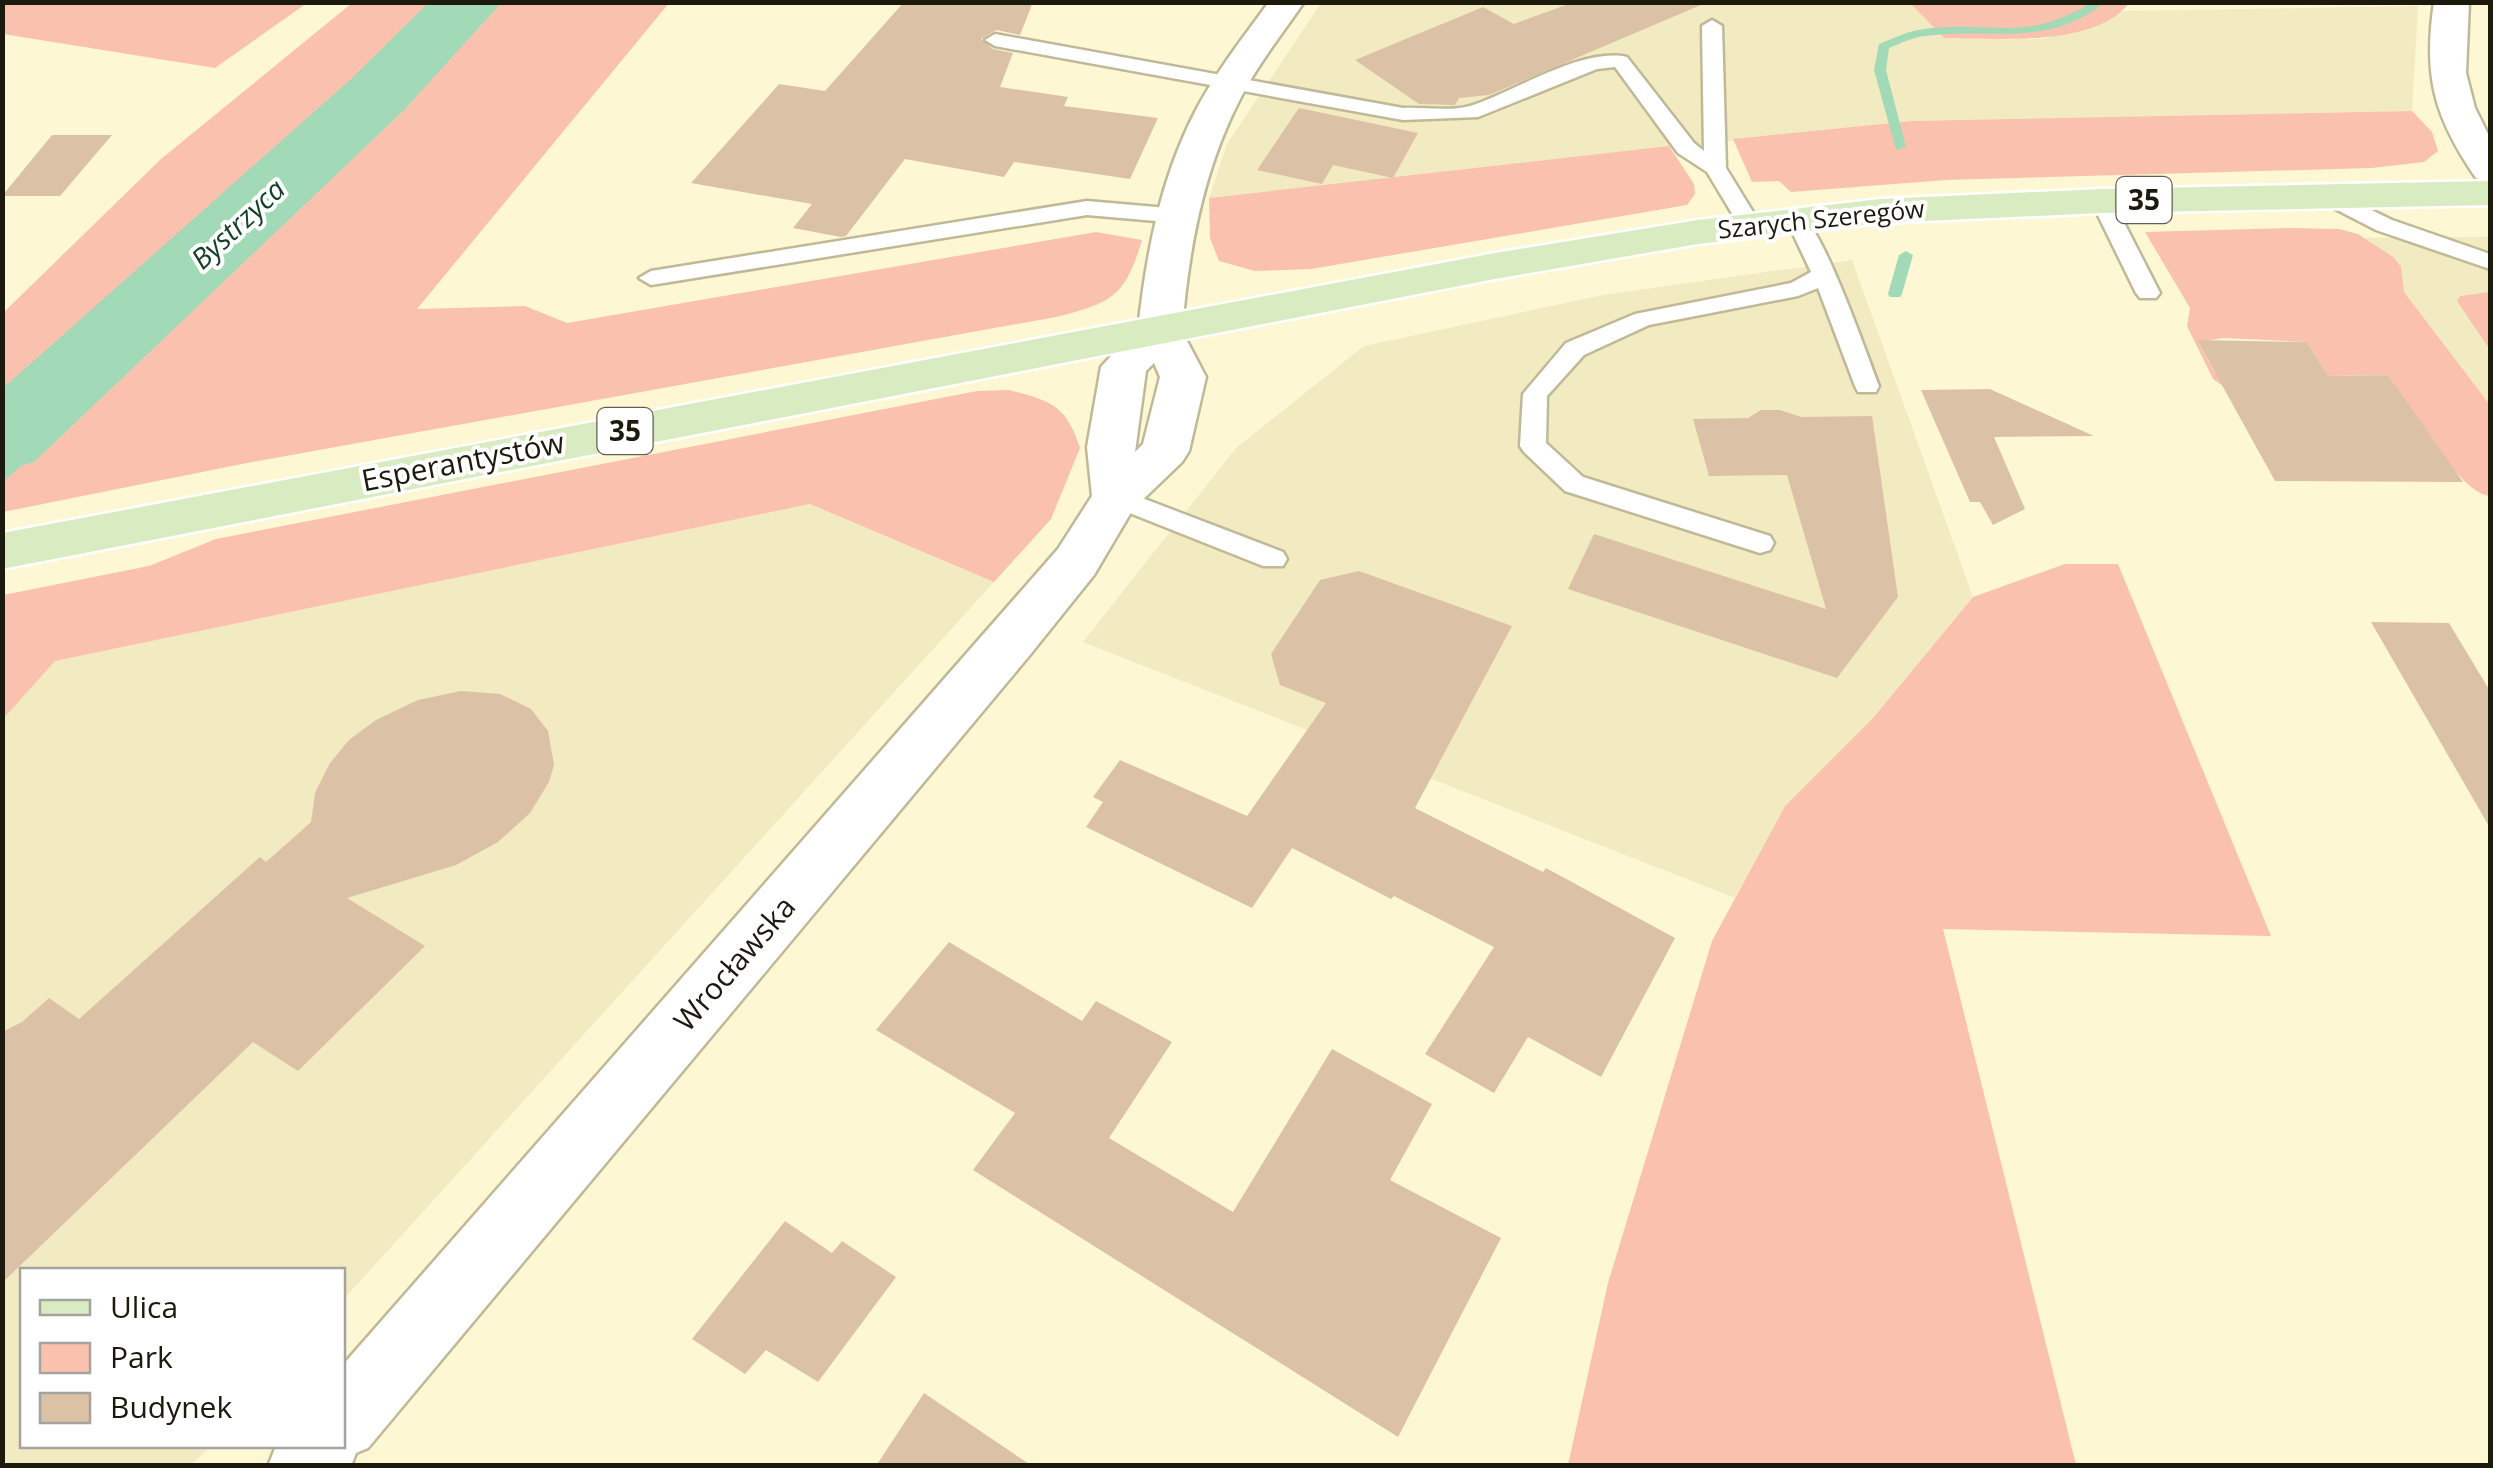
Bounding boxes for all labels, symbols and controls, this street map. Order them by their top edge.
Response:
water label: Bystrzyca [182,170,293,277]
road number: 35 [2116,177,2172,223]
street label: Szarych Szeregów [1716,190,1927,246]
road number: 35 [598,408,652,454]
street label: Esperantystów [358,421,567,500]
street label: Wrocławska [664,887,804,1039]
legend [20,1268,345,1448]
text: Ulica [110,1286,178,1327]
text: Park [110,1336,173,1377]
text: Budynek [110,1386,232,1427]

